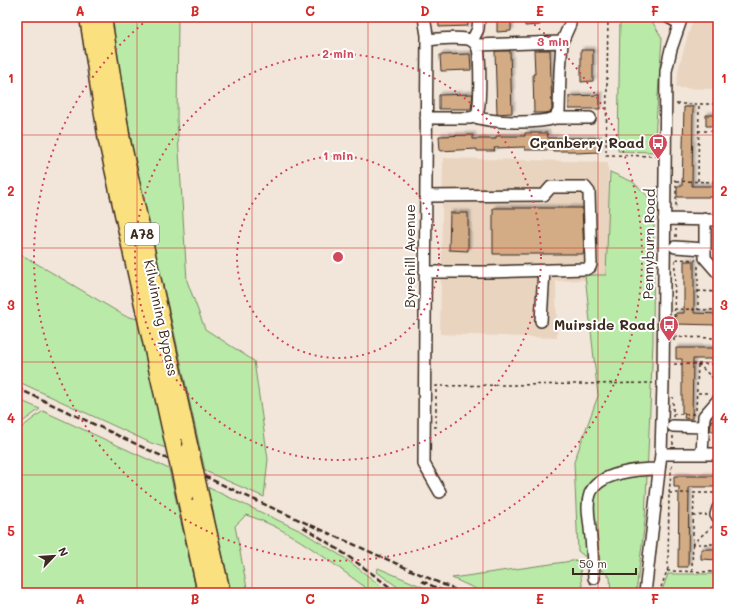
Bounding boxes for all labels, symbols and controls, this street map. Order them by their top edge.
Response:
text: A [75,2,85,19]
text: B [191,2,200,19]
text: C [305,2,315,19]
text: D [420,2,430,19]
text: E [536,2,544,19]
text: F [651,2,659,19]
text: 3 min [537,33,569,49]
text: 2 min [322,45,354,61]
text: 1 [8,69,14,86]
text: 1 [721,69,727,86]
bus stop icon: Cranberry Road [647,132,669,160]
place label: Cranberry Road [530,133,644,152]
text: 1 min [323,147,353,163]
text: 2 [7,182,15,199]
text: 2 [720,182,728,199]
street label: Pennyburn Road [638,188,659,300]
street label: Byrehill Avenue [400,204,419,308]
road number: A78 [125,223,159,245]
centre of rings [331,250,345,264]
street label: Kilwinning Bypass [140,258,183,378]
text: 3 [7,296,15,313]
text: 3 [720,296,728,313]
bus stop icon: Muirside Road [658,314,680,342]
place label: Muirside Road [554,315,655,334]
text: 4 [7,409,15,426]
text: 4 [720,409,728,426]
text: 5 [7,522,15,539]
text: 5 [720,522,728,539]
north arrow [34,536,74,576]
text: N [55,545,72,559]
scale bar [573,550,636,576]
text: 50 m [579,555,607,571]
text: A [75,590,85,607]
text: B [191,590,200,607]
text: C [305,590,315,607]
text: D [420,590,430,607]
text: E [536,590,544,607]
text: F [651,590,659,607]

